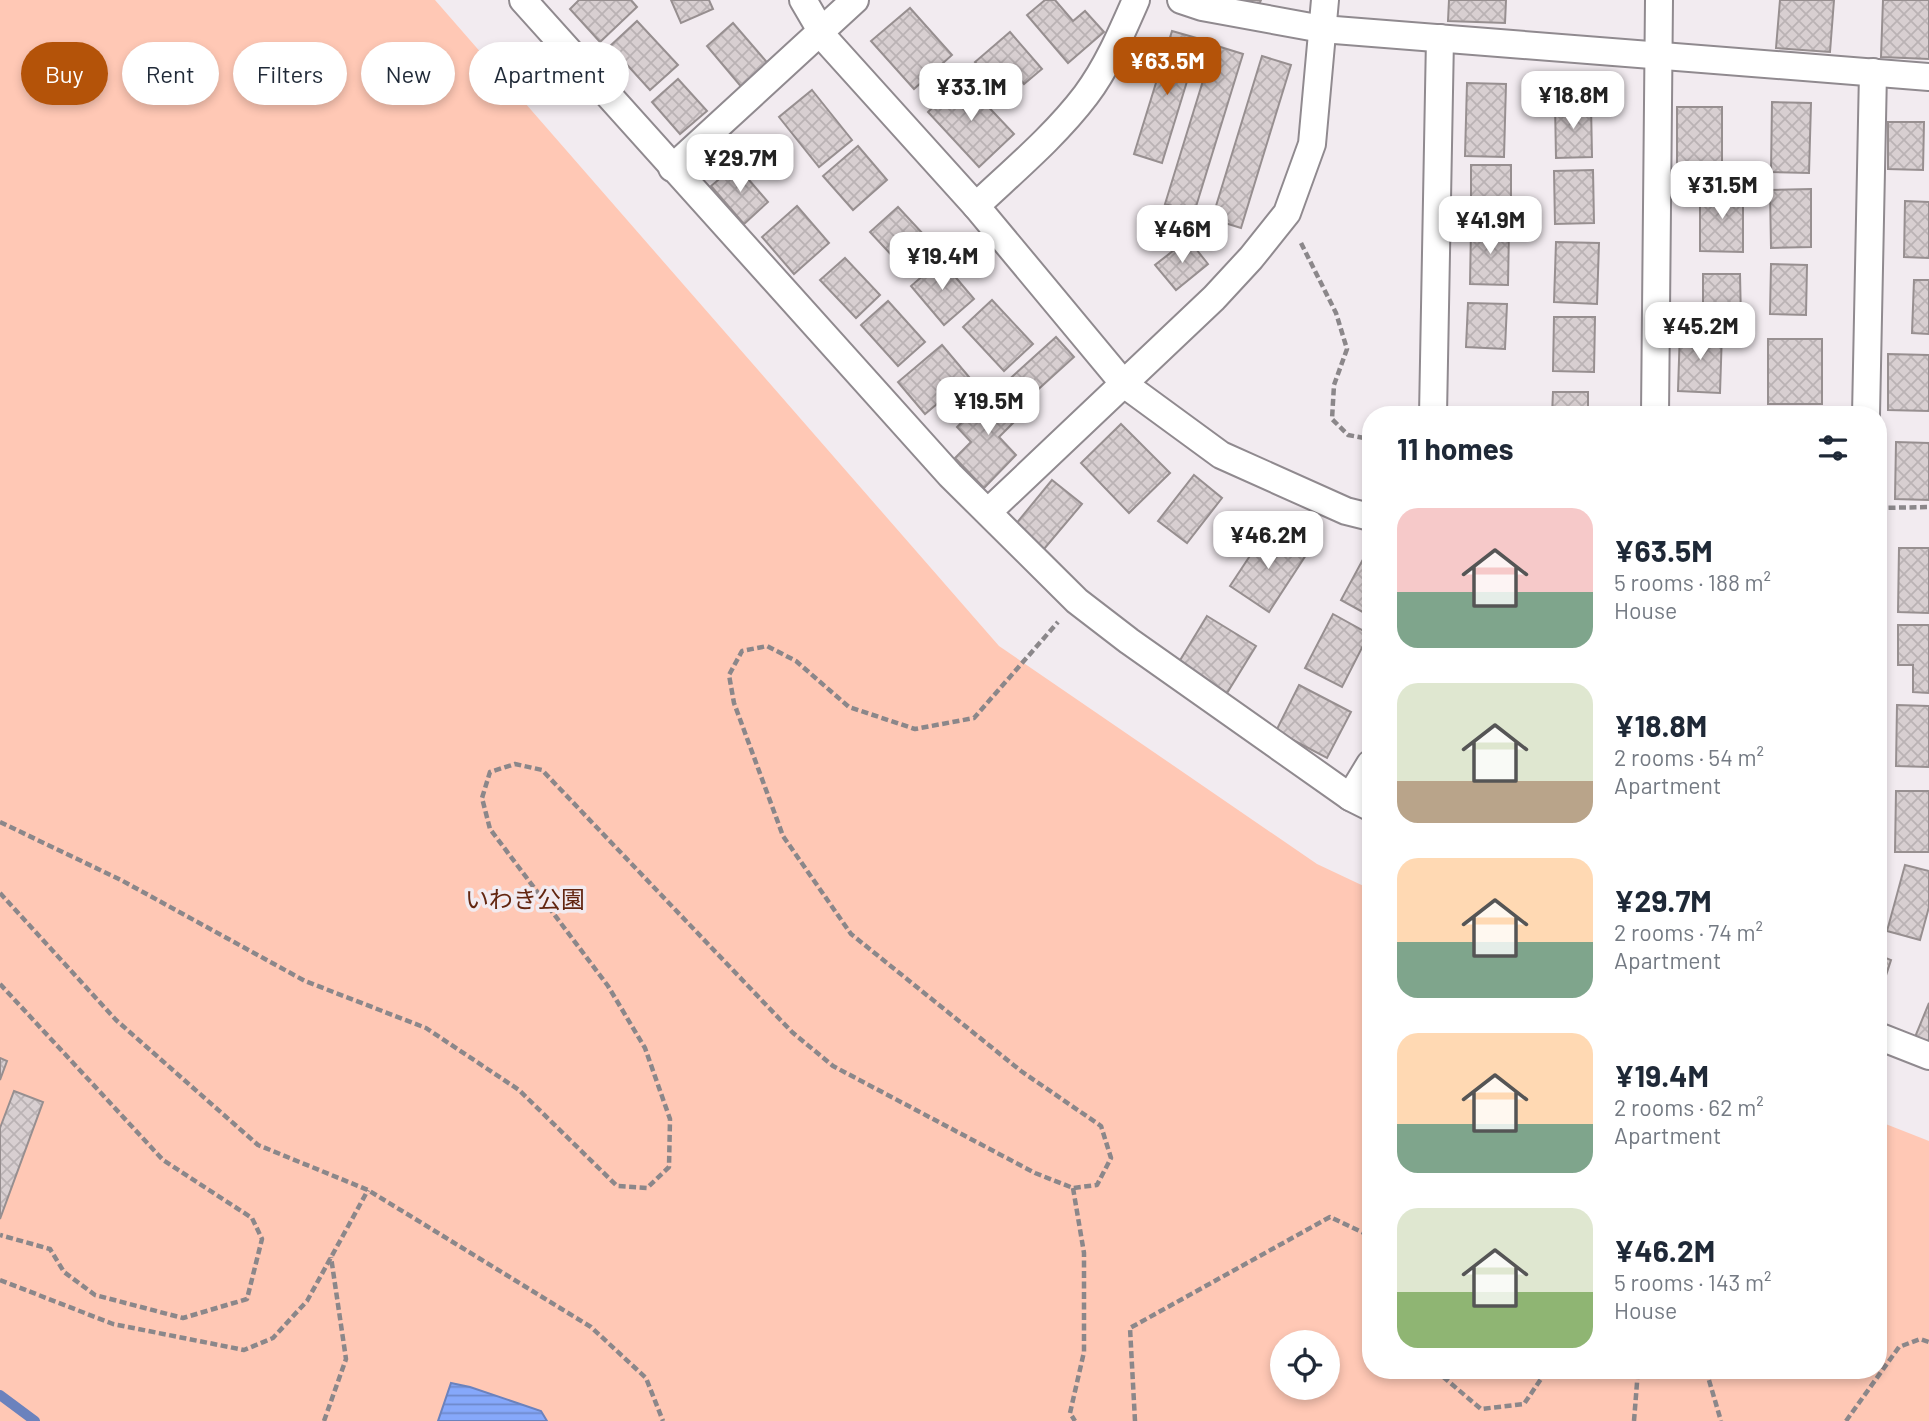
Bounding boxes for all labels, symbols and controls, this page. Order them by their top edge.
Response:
pin: ¥63.5M [1110,38,1224,97]
chip: Buy [21,42,108,105]
chip: Rent [122,42,219,105]
chip: Filters [233,42,347,105]
chip: New [361,42,455,105]
chip: Apartment [469,42,629,105]
text: ¥63.5M [1129,46,1205,74]
pin: ¥33.1M [914,64,1028,123]
text: ¥33.1M [935,72,1007,100]
pin: ¥18.8M [1516,72,1630,131]
text: ¥18.8M [1537,80,1609,108]
pin: ¥29.7M [683,134,797,194]
text: ¥29.7M [703,143,777,171]
pin: ¥31.5M [1665,162,1779,221]
text: ¥31.5M [1686,170,1758,198]
pin: ¥41.9M [1433,196,1547,256]
pin: ¥46M [1141,205,1223,265]
text: ¥41.9M [1455,205,1525,233]
text: ¥46M [1153,214,1211,242]
pin: ¥19.4M [885,232,999,292]
text: ¥19.4M [906,241,978,269]
pin: ¥45.2M [1643,302,1757,362]
text: ¥45.2M [1661,311,1739,339]
pin: ¥19.5M [931,378,1045,437]
text: ¥19.5M [952,386,1024,414]
icon: filters [1814,429,1852,467]
text: 11 homes [1397,430,1514,466]
pin: ¥46.2M [1211,512,1325,571]
text: ¥46.2M [1229,520,1307,548]
text: ¥63.5M [1614,532,1713,568]
icon: home [1453,536,1537,620]
text: 5 rooms · 188 m² [1614,568,1771,596]
text: House [1614,596,1677,624]
text: ¥18.8M [1614,707,1707,743]
icon: home [1453,711,1537,795]
text: 2 rooms · 54 m² [1614,743,1764,771]
text: Apartment [1614,771,1721,799]
text: ¥29.7M [1614,882,1712,918]
park label: いわき公園 [465,884,585,913]
icon: home [1453,886,1537,970]
text: 2 rooms · 74 m² [1614,918,1763,946]
text: Apartment [1614,946,1721,974]
text: ¥19.4M [1614,1057,1709,1093]
icon: home [1453,1061,1537,1145]
text: 2 rooms · 62 m² [1614,1093,1764,1121]
text: Apartment [1614,1121,1721,1149]
text: ¥46.2M [1614,1232,1715,1268]
icon: home [1453,1236,1537,1320]
text: 5 rooms · 143 m² [1614,1268,1772,1296]
text: House [1614,1296,1677,1324]
map controls [1270,1330,1340,1400]
button: locate [1270,1330,1340,1400]

